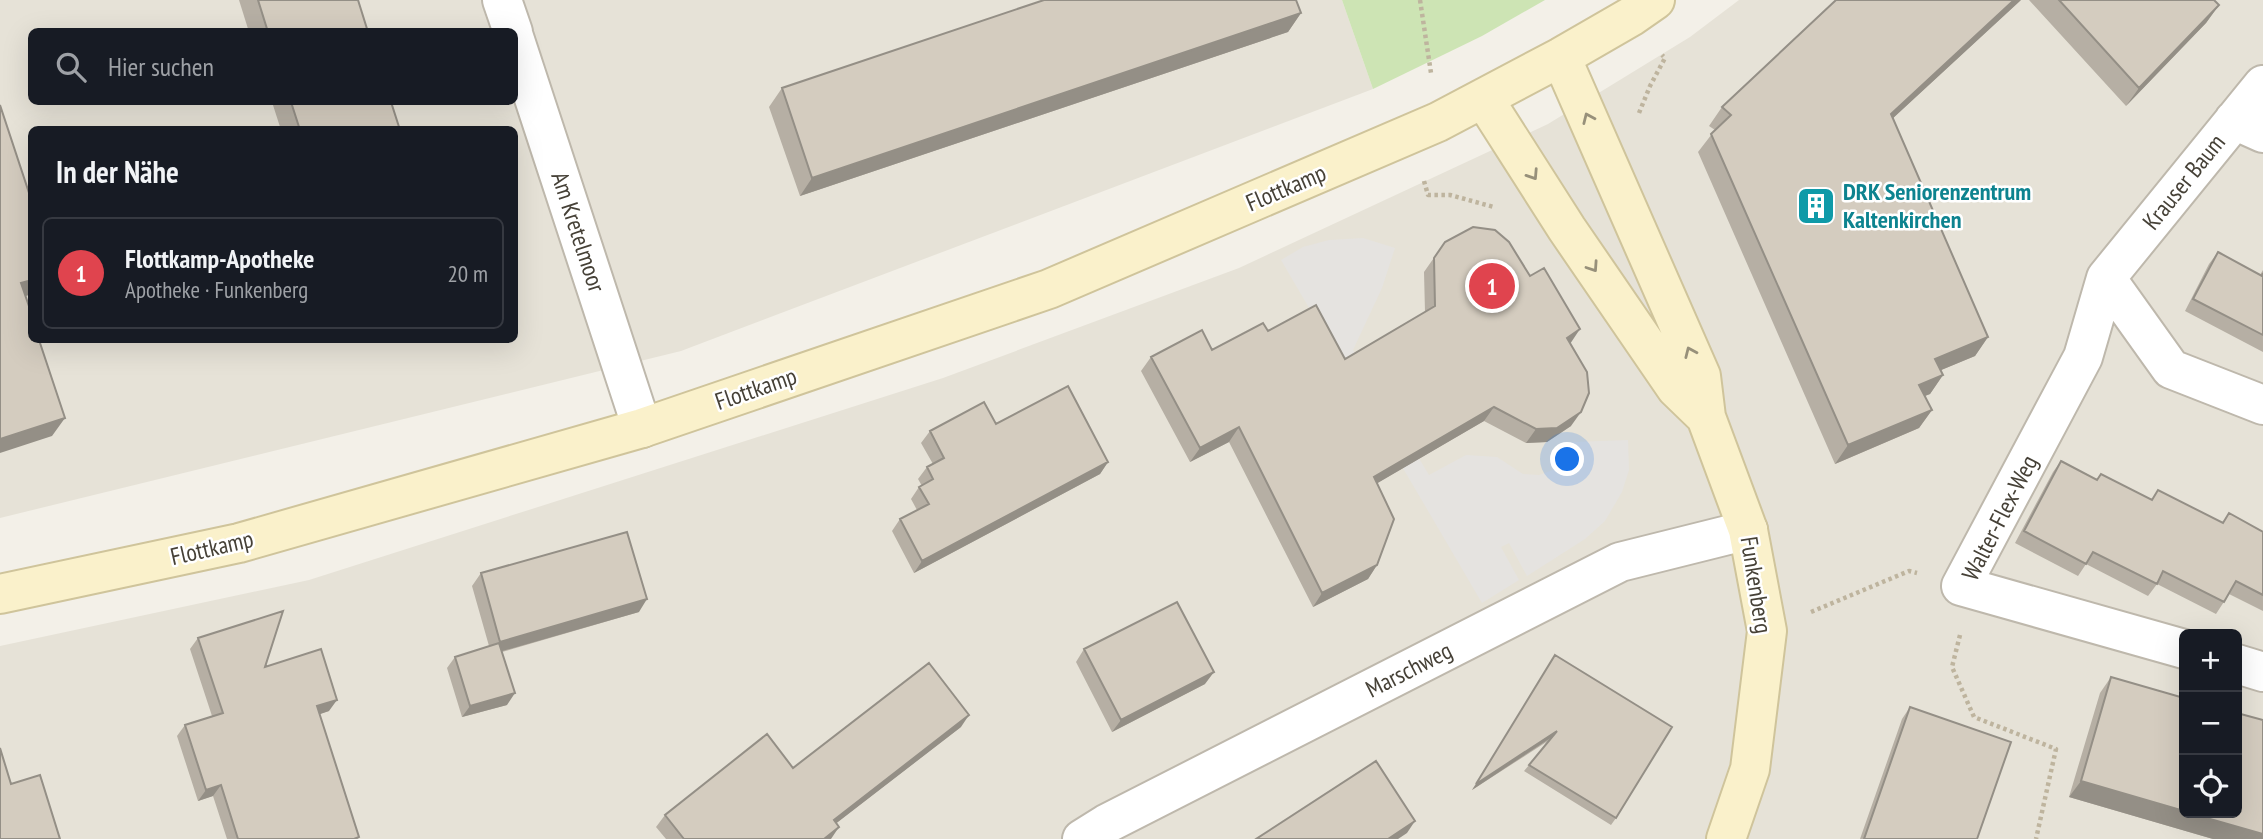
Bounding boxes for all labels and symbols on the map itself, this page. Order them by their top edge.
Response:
one-way arrow [1582,113,1596,125]
street label: Krauser Baum [2136,127,2232,236]
street label: Flottkamp [1241,157,1331,218]
one-way arrow [1524,167,1537,180]
street label: Am Kretelmoor [544,168,613,296]
place label: DRK Seniorenzentrum Kaltenkirchen [1843,176,2031,235]
building icon: DRK Seniorenzentrum Kaltenkirchen [1795,185,1837,227]
one-way arrow [1585,259,1597,272]
pin: 1 [1469,260,1515,312]
one-way arrow [1684,346,1698,359]
street label: Flottkamp [711,360,801,417]
your location [1550,442,1584,476]
street label: Walter-Flex-Weg [1955,450,2044,586]
street label: Flottkamp [167,523,256,572]
street label: Funkenberg [1734,534,1779,636]
street label: Marschweg [1360,635,1457,704]

